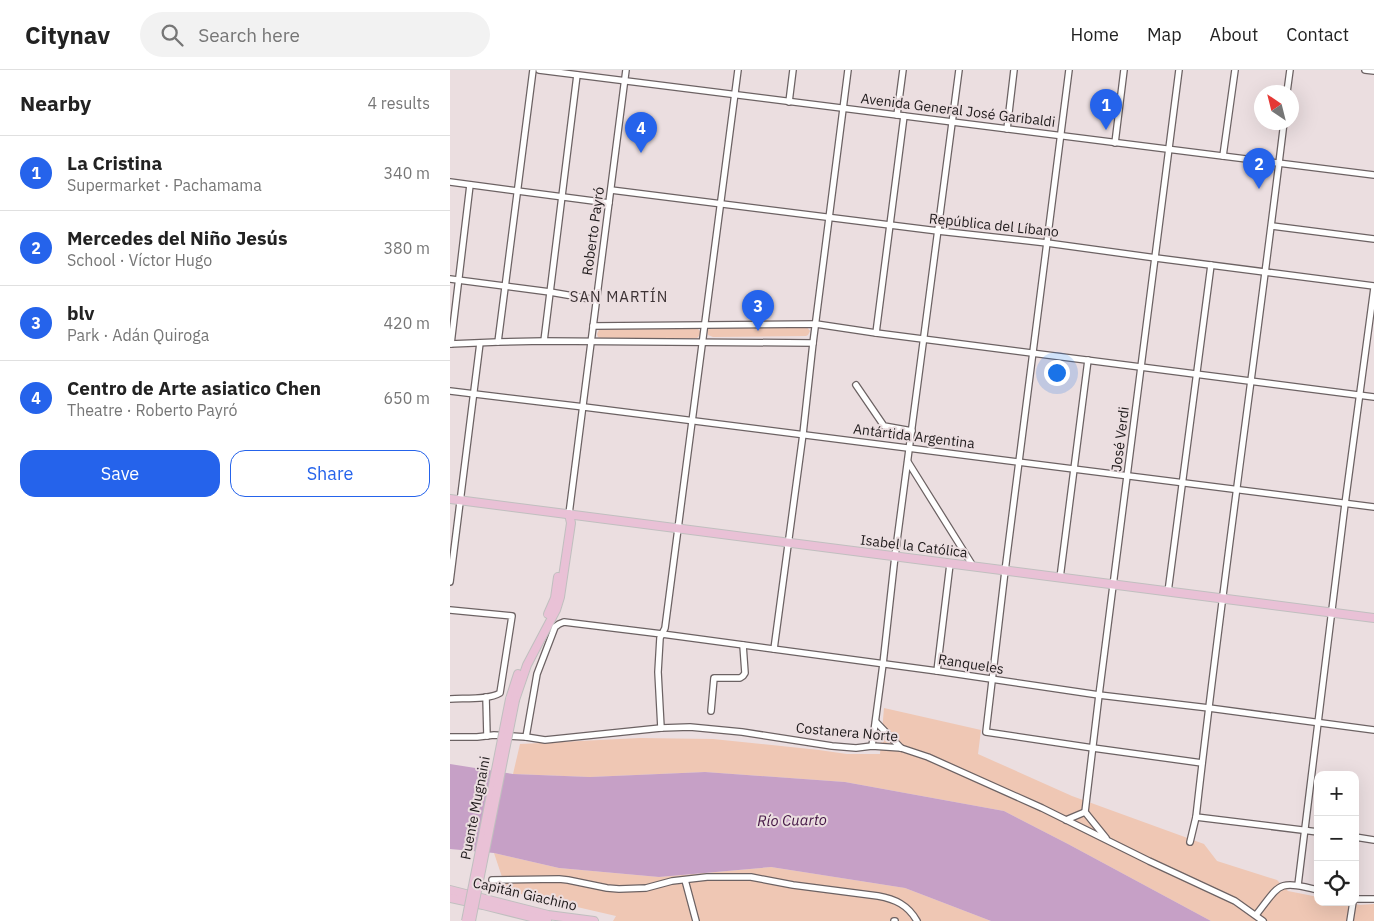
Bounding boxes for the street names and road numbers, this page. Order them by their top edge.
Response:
street label: Avenida General José Garibaldi [860,89,1056,131]
street label: Roberto Payró [578,185,608,276]
street label: República del Líbano [928,209,1060,241]
street label: José Verdi [1107,406,1133,472]
street label: Antártida Argentina [852,420,976,452]
street label: Isabel la Católica [859,530,969,562]
street label: Ranqueles [937,650,1005,678]
street label: Costanera Norte [795,719,899,745]
street label: Puente Mugnaini [456,755,494,861]
street label: Capitán Giachino [471,873,579,915]

